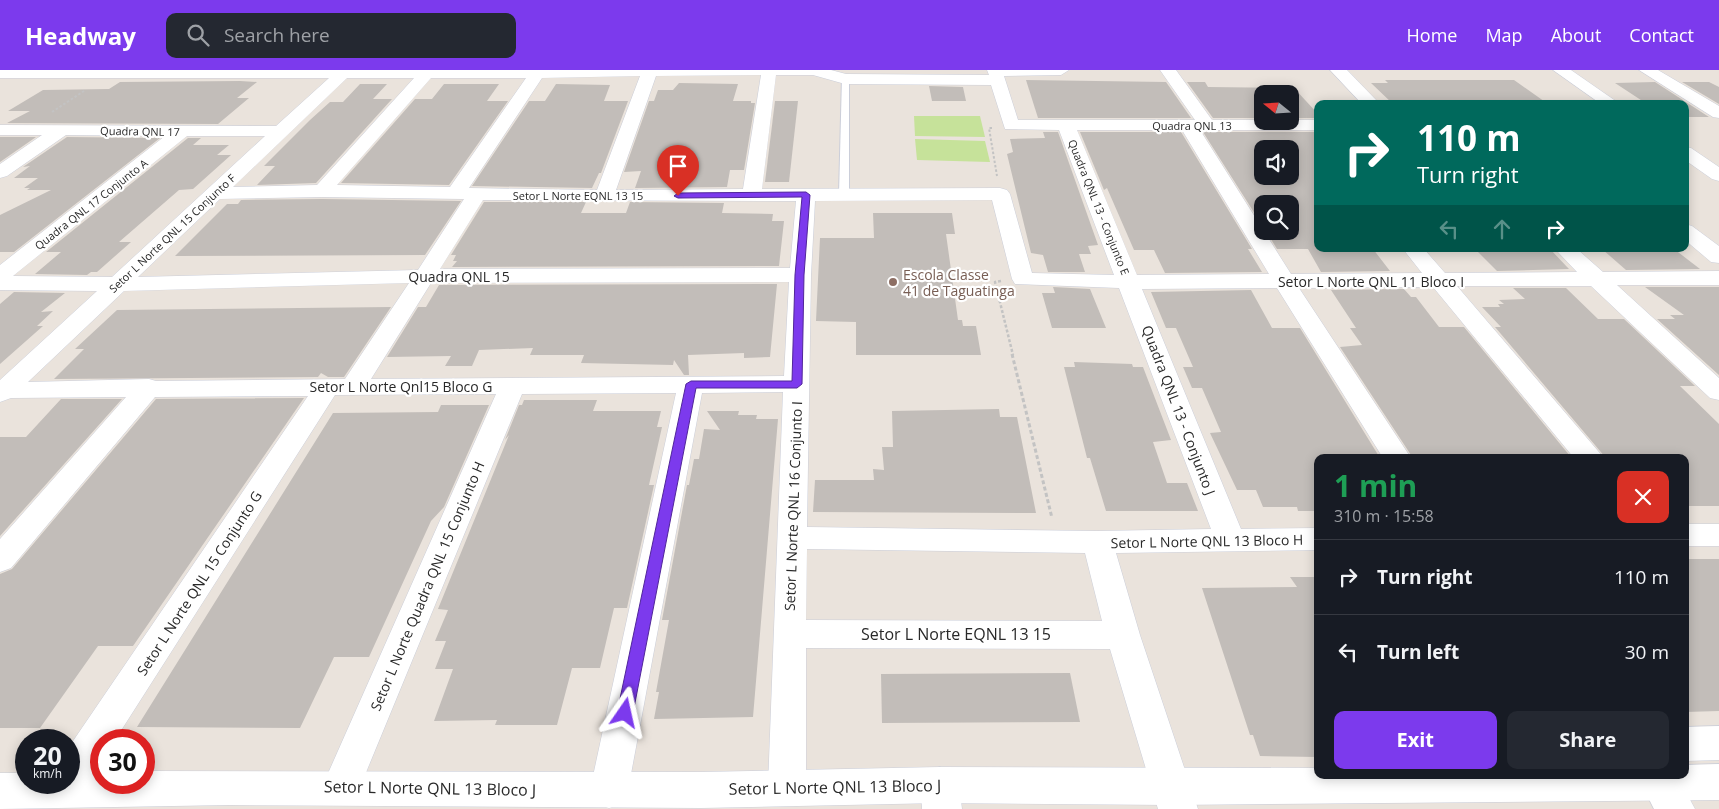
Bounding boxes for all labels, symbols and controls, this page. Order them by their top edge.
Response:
search box [166,13,516,58]
text: Headway [25,19,136,52]
icon: search [184,21,212,49]
text: Search here [224,22,330,48]
text: Home [1407,23,1457,47]
text: Map [1485,23,1523,47]
text: About [1551,23,1601,47]
text: Contact [1629,23,1694,47]
north arrow [1254,85,1299,130]
map controls [1254,85,1299,240]
text: 110 m [1417,114,1521,161]
street label: Quadra QNL 13 [1152,118,1232,133]
icon: right [1334,120,1399,185]
street label: Quadra QNL 17 [100,123,180,139]
street label: Quadra QNL 13 - Conjunto E [1065,137,1133,277]
button: sound [1254,140,1299,185]
pin [657,145,699,196]
icon: arrive [664,152,692,180]
street label: Quadra QNL 17 Conjunto A [31,155,151,253]
text: Turn right [1417,159,1519,189]
street label: Setor L Norte QNL 15 Conjunto F [106,170,239,296]
street label: Setor L Norte EQNL 13 15 [513,188,643,203]
button: search [1254,195,1299,240]
icon: left [1435,215,1463,243]
icon: ahead [1488,215,1516,243]
icon: right [1541,215,1569,243]
place label: Escola Classe 41 de Taguatinga [903,265,1015,300]
street label: Quadra QNL 15 [408,267,510,286]
street label: Setor L Norte QNL 11 Bloco I [1278,272,1464,291]
marker: Escola Classe 41 de Taguatinga [887,276,899,288]
street label: Quadra QNL 13 - Conjunto J [1138,322,1220,498]
street label: Setor L Norte Qnl15 Bloco G [309,377,493,396]
street label: Setor L Norte QNL 16 Conjunto I [780,401,806,611]
street label: Setor L Norte Quadra QNL 15 Conjunto H [366,458,488,714]
text: 1 min [1334,465,1417,506]
button: close [1617,471,1669,523]
street label: Setor L Norte QNL 15 Conjunto G [132,487,266,679]
text: 310 m · 15:58 [1334,505,1434,527]
street label: Setor L Norte QNL 13 Bloco H [1111,530,1303,552]
icon: right [1334,563,1362,591]
text: Turn right [1377,564,1472,590]
text: 110 m [1614,564,1669,590]
street label: Setor L Norte EQNL 13 15 [861,623,1051,645]
icon: left [1334,638,1362,666]
text: Turn left [1377,639,1459,665]
text: 30 m [1625,639,1669,665]
position arrow [598,686,650,738]
button: Exit [1334,711,1497,769]
button: Share [1507,711,1669,769]
speed limit sign: 30 [90,729,155,794]
text: 20 [33,738,62,772]
text: km/h [33,765,62,782]
street label: Setor L Norte QNL 13 Bloco J [729,774,941,800]
street label: Setor L Norte QNL 13 Bloco J [324,775,536,801]

